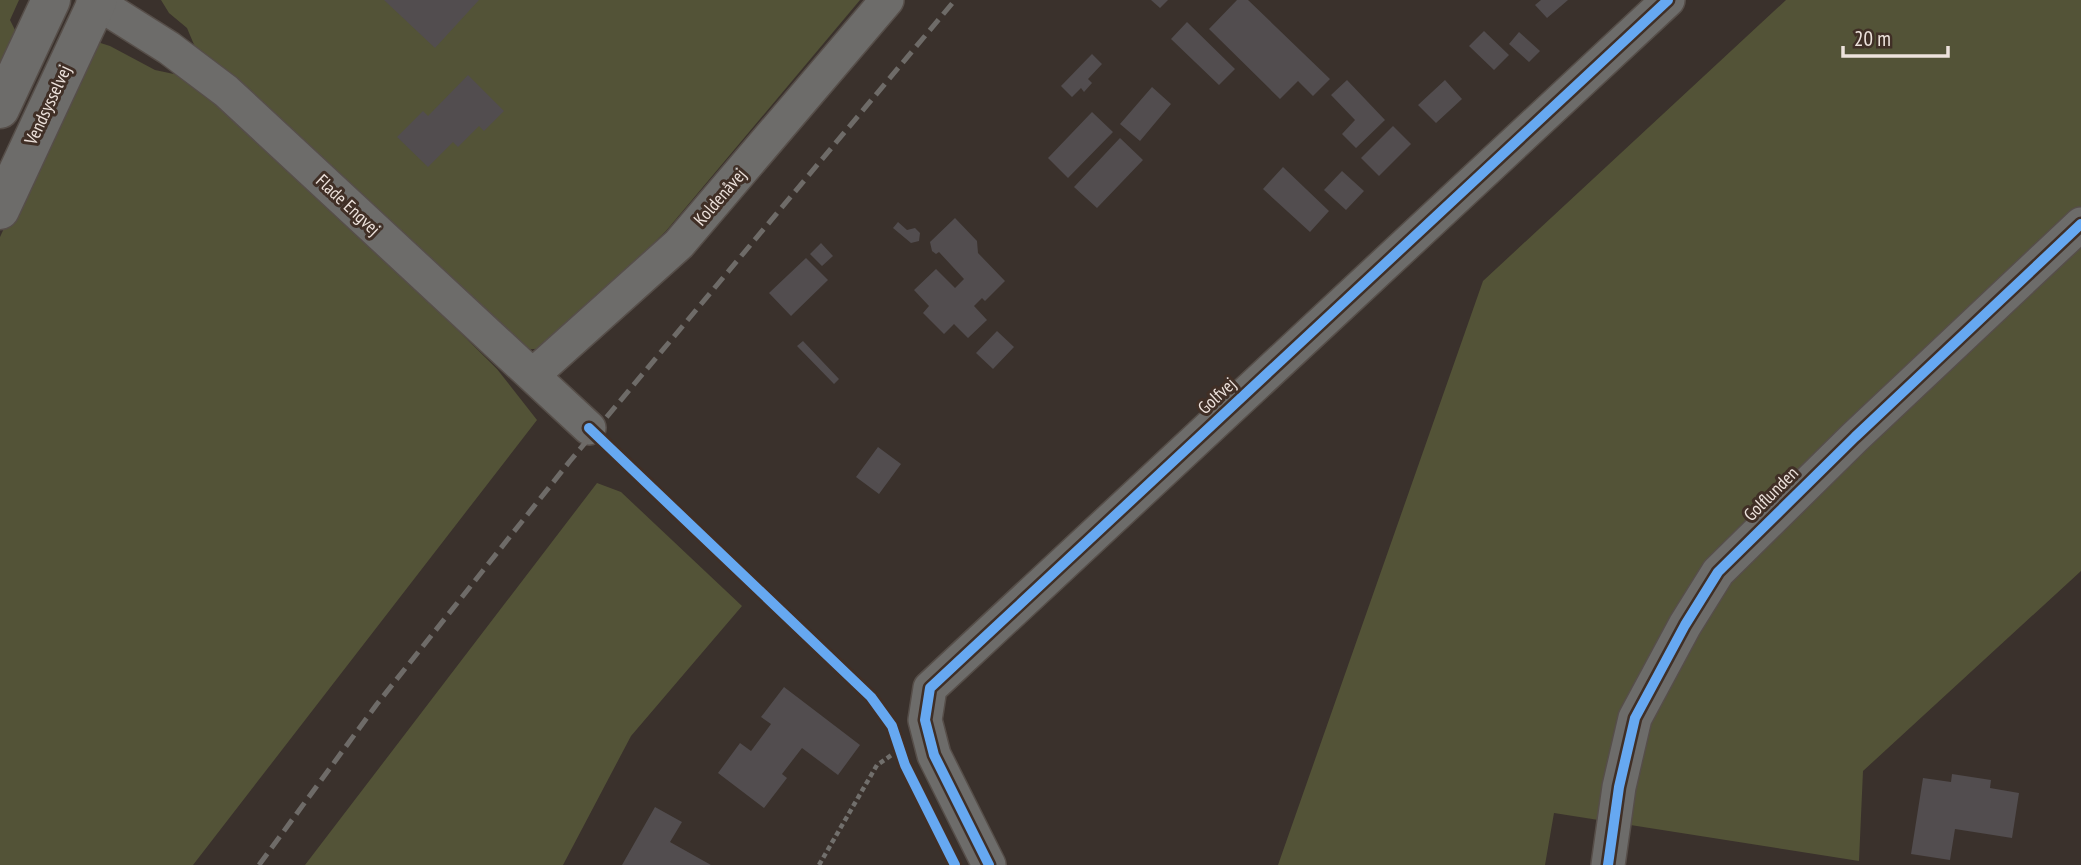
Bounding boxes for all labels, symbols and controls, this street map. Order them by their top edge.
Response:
scale bar [1843,14,1948,58]
text: 20 m [1854,25,1891,52]
street label: Vendsysselvej [19,61,76,149]
street label: Koldenåvej [688,163,751,230]
street label: Flade Engvej [311,169,385,240]
street label: Golfvej [1193,372,1241,419]
street label: Golflunden [1738,461,1803,526]

